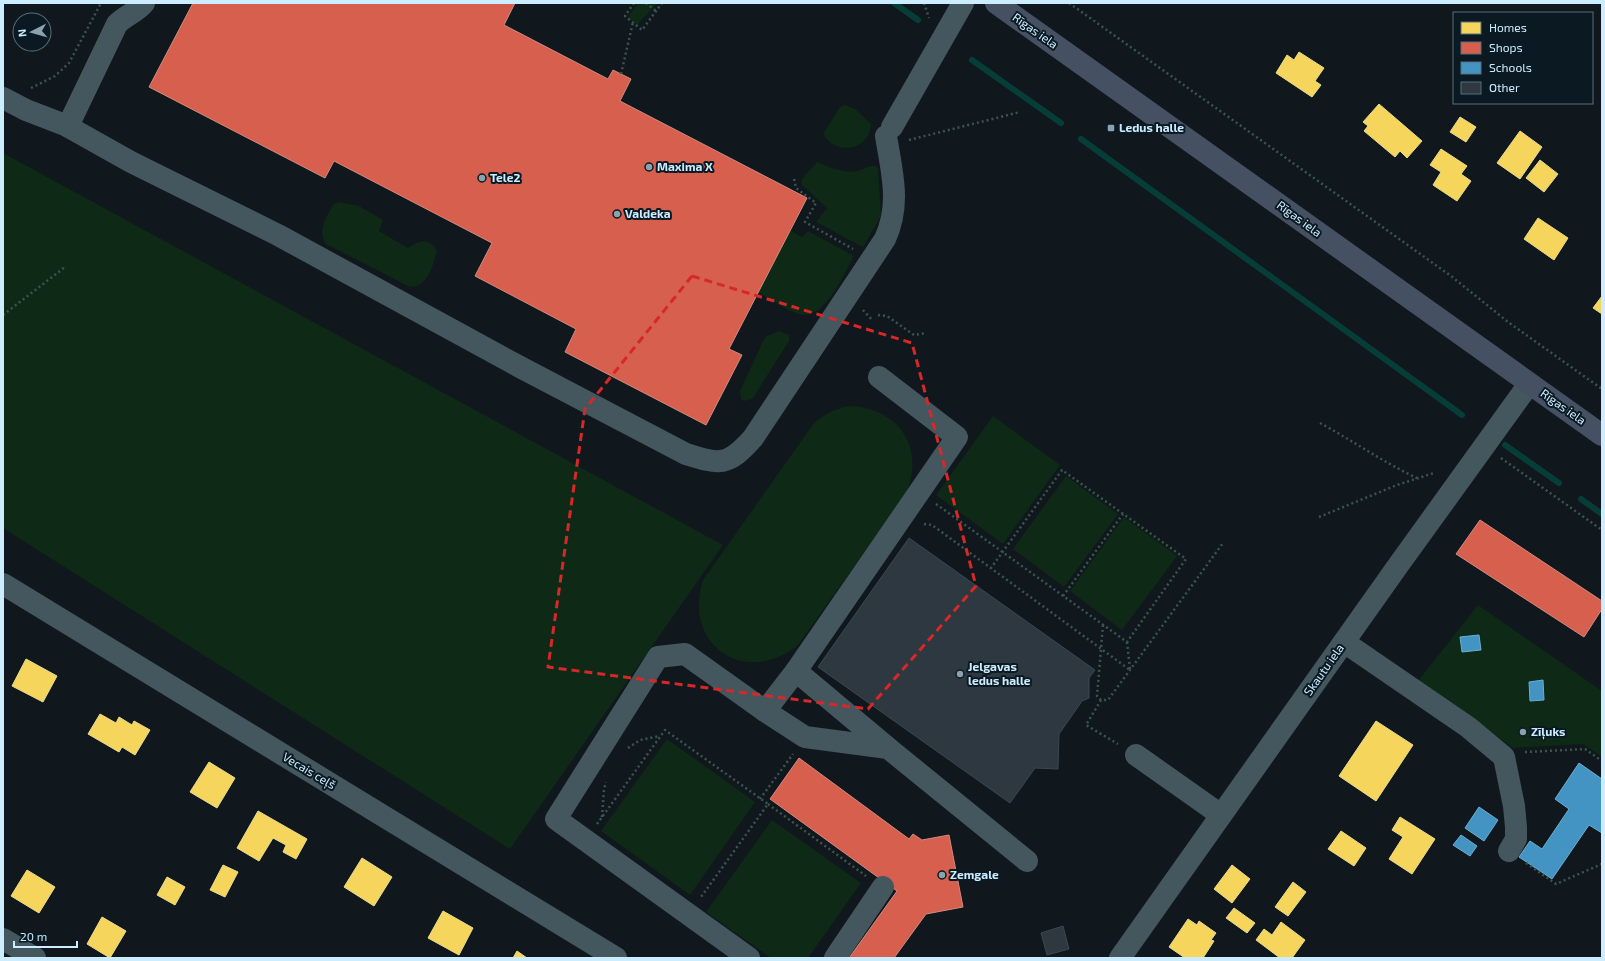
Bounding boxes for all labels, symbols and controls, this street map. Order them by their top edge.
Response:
street label: Rīgas iela [1010,10,1061,51]
north arrow [12,12,52,52]
legend [1453,12,1593,104]
text: Homes [1489,20,1527,34]
text: N [15,28,28,38]
text: Shops [1489,40,1523,54]
text: Schools [1489,60,1532,74]
text: Other [1489,80,1520,94]
place label: Ledus halle [1119,120,1184,134]
marker: Ledus halle [1106,123,1116,133]
place label: Maxima X [657,159,713,173]
marker: Maxima X [644,162,654,172]
place label: Tele2 [490,170,520,184]
marker: Tele2 [477,173,487,183]
street label: Rīgas iela [1274,197,1325,239]
place label: Valdeka [625,206,671,220]
marker: Valdeka [612,209,622,219]
street label: Rīgas iela [1538,386,1589,427]
street label: Skautu iela [1300,641,1346,698]
place label: Jelgavas ledus halle [968,659,1031,687]
marker: Jelgavas ledus halle [955,669,965,679]
place label: Zīļuks [1531,724,1566,740]
marker: Zīļuks [1518,727,1528,737]
street label: Vecais ceļš [279,749,339,793]
place label: Zemgale [950,867,999,881]
marker: Zemgale [937,870,947,880]
scale bar [14,923,77,949]
text: 20 m [20,929,47,943]

